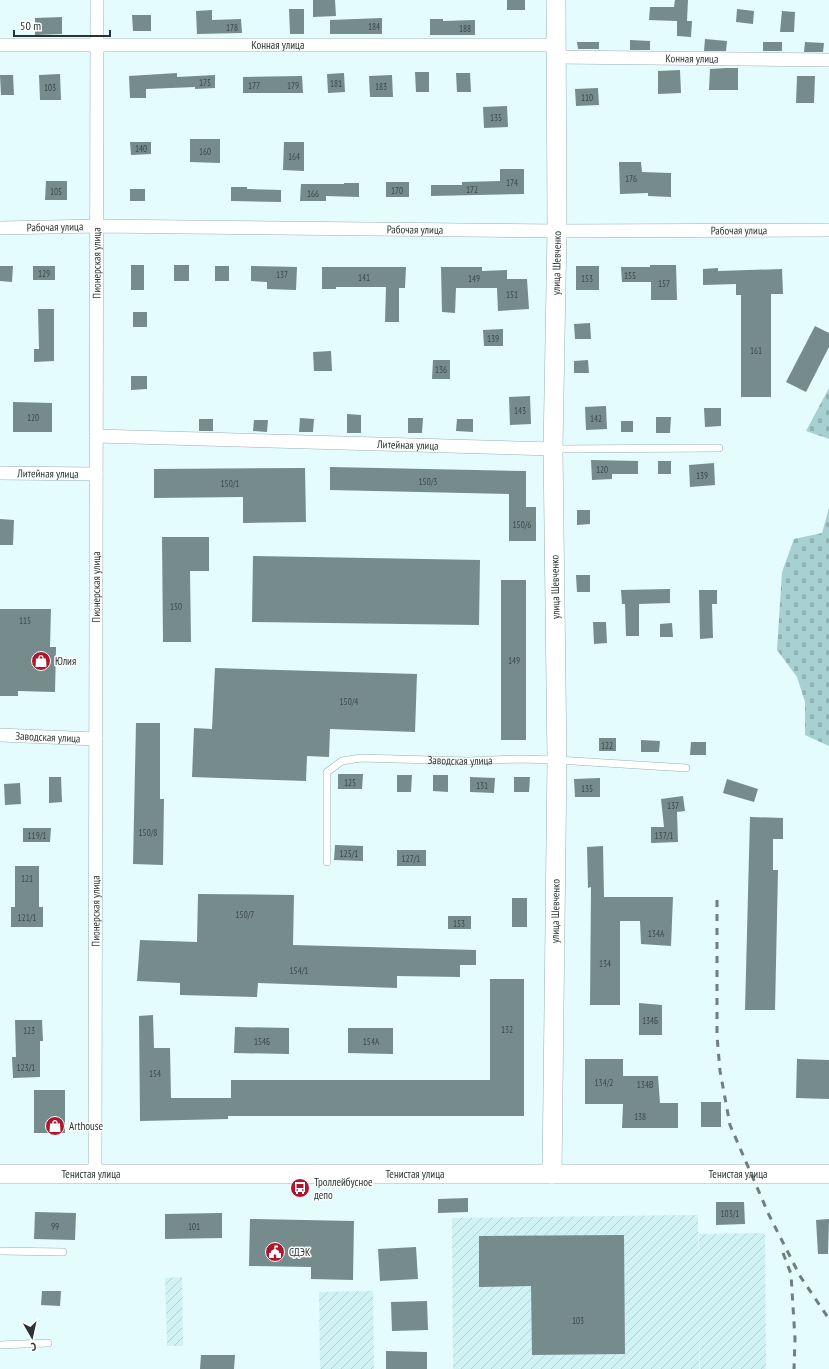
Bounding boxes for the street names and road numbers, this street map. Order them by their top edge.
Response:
street label: Конная улица [252,38,304,52]
street label: Конная улица [666,51,718,66]
street label: Рабочая улица [27,219,83,234]
street label: Рабочая улица [387,222,443,237]
street label: Рабочая улица [711,223,767,237]
street label: Пионерская улица [89,227,104,299]
street label: улица Шевченко [549,231,564,295]
street label: Литейная улица [376,437,439,453]
street label: Литейная улица [16,466,79,481]
street label: Пионерская улица [89,551,103,623]
street label: улица Шевченко [547,555,563,619]
street label: Заводская улица [15,729,81,745]
street label: Заводская улица [427,753,493,768]
street label: Пионерская улица [88,875,103,947]
street label: улица Шевченко [548,879,563,943]
street label: Тенистая улица [62,1167,120,1181]
street label: Тенистая улица [386,1167,444,1181]
street label: Тенистая улица [709,1167,767,1181]

